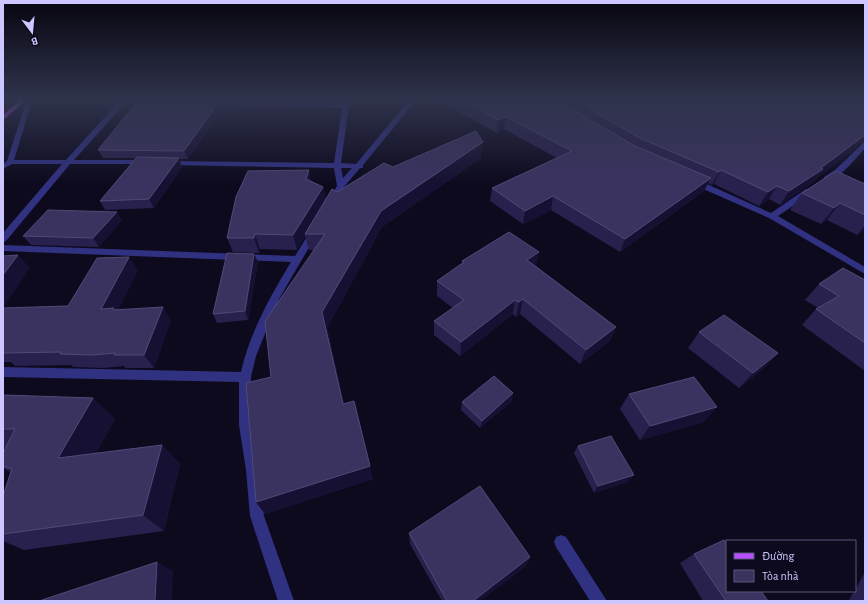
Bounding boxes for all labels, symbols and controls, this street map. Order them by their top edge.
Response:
north arrow [12,12,52,52]
text: B [29,35,39,47]
legend [726,540,856,592]
text: Đường [762,550,795,562]
text: Tòa nhà [762,570,799,582]

